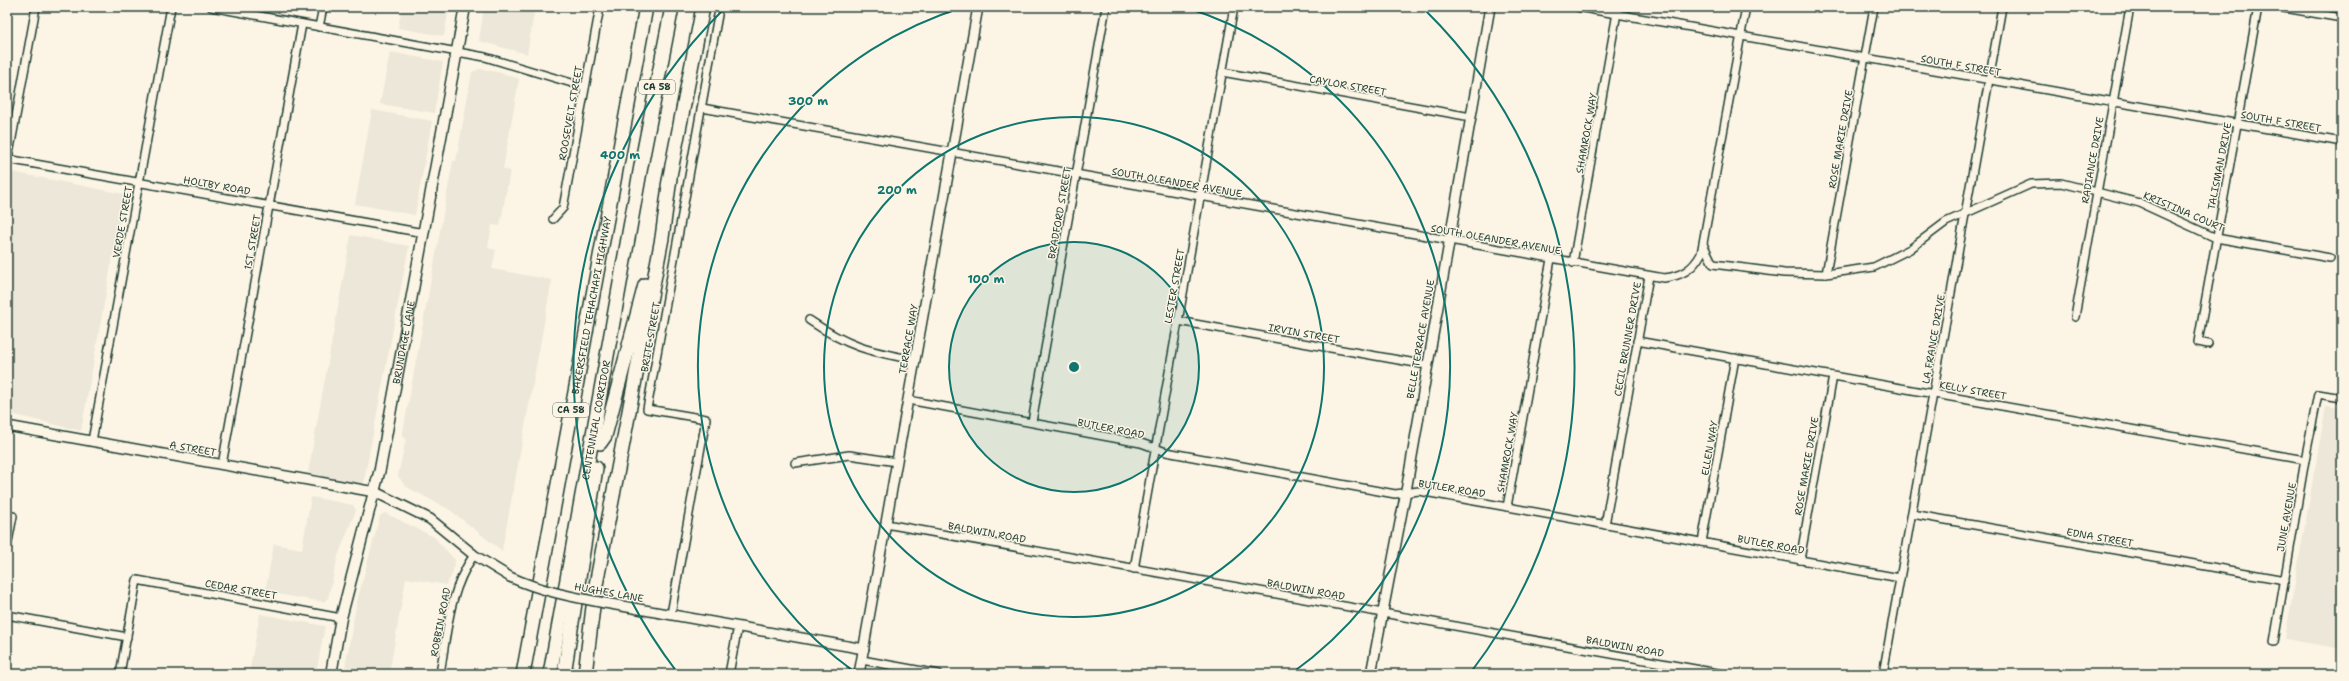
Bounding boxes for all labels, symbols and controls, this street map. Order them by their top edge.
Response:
street label: SOUTH F STREET [1920,52,2002,79]
street label: ROOSEVELT STREET [556,65,585,161]
street label: CAYLOR STREET [1308,72,1387,99]
road number: CA 58 [639,80,675,94]
street label: ROSE MARIE DRIVE [1825,89,1856,190]
street label: SHAMROCK WAY [1573,92,1600,174]
text: 300 m [788,93,828,109]
street label: SOUTH F STREET [2240,108,2322,135]
street label: RADIANCE DRIVE [2078,116,2107,205]
street label: TALISMAN DRIVE [2205,121,2234,211]
text: 400 m [600,147,640,163]
street label: SOUTH OLEANDER AVENUE [1111,165,1243,200]
street label: BRADFORD STREET [1045,166,1074,260]
street label: HOLTBY ROAD [182,173,252,198]
text: 200 m [877,182,917,198]
street label: VERDE STREET [110,185,135,259]
street label: KRISTINA COURT [2141,188,2226,234]
street label: 1ST STREET [241,213,264,271]
street label: BAKERSFIELD TEHACHAPI HIGHWAY [569,215,614,395]
street label: SOUTH OLEANDER AVENUE [1430,222,1562,257]
street label: LESTER STREET [1162,248,1187,324]
text: 100 m [968,271,1005,287]
street label: BELLE TERRACE AVENUE [1404,278,1437,400]
street label: CECIL BRUNNER DRIVE [1611,281,1644,397]
street label: LA FRANCE DRIVE [1919,293,1948,385]
street label: BRUNDAGE LANE [390,299,418,385]
street label: BRITE STREET [638,301,663,373]
street label: TERRACE WAY [896,303,921,375]
street label: IRVIN STREET [1267,321,1341,346]
street label: CENTENNIAL CORRIDOR [579,359,613,481]
centre of rings [1067,360,1081,374]
street label: KELLY STREET [1938,378,2008,403]
road number: CA 58 [553,403,589,417]
street label: SHAMROCK WAY [1494,411,1521,493]
street label: BUTLER ROAD [1076,416,1146,441]
street label: ROSE MARIE DRIVE [1791,416,1822,517]
street label: ELLEN WAY [1698,420,1721,477]
street label: A STREET [168,438,217,459]
street label: BUTLER ROAD [1417,477,1487,500]
street label: JUNE AVENUE [2274,481,2299,553]
street label: BALDWIN ROAD [947,519,1027,546]
street label: EDNA STREET [2065,525,2134,550]
street label: BUTLER ROAD [1736,532,1806,557]
street label: BALDWIN ROAD [1266,576,1346,603]
street label: CEDAR STREET [204,577,278,602]
street label: HUGHES LANE [573,580,645,605]
street label: ROBBIN ROAD [427,586,454,658]
street label: BALDWIN ROAD [1585,633,1665,660]

